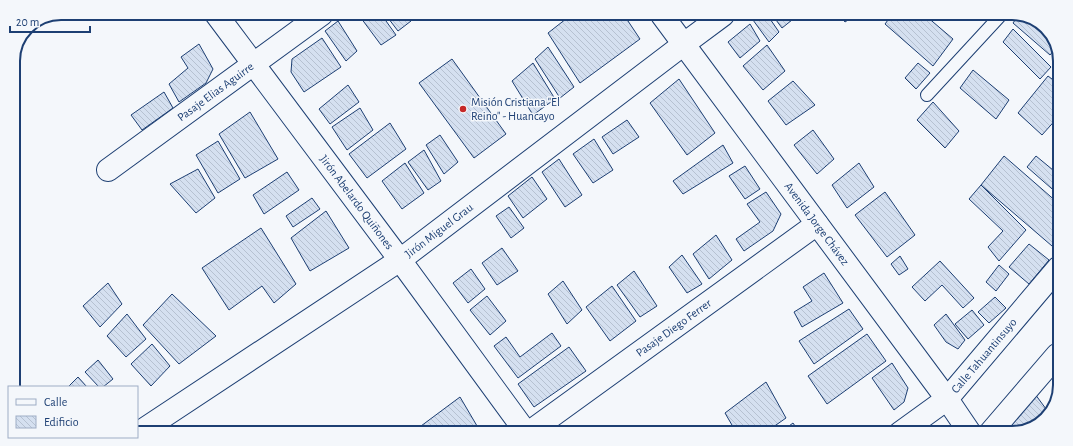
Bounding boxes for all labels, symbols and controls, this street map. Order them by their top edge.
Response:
scale bar [10,8,90,34]
text: 20 m [16,16,39,28]
street label: Pasaje Elias Aguirre [175,60,256,123]
place label: Misión Cristiana "El Reino" - Huancayo [471,96,560,123]
marker: Misión Cristiana "El Reino" - Huancayo [458,104,468,114]
street label: Jirón Abelardo Quiñones [318,153,396,252]
street label: Avenida Jorge Chávez [782,180,852,268]
street label: Jirón Miguel Grau [403,201,475,260]
street label: Pasaje Diego Ferrer [634,297,713,359]
street label: Calle Tahuantinsuyo [949,316,1019,395]
legend [8,386,138,438]
text: Calle [44,396,67,408]
text: Edificio [44,416,79,428]

